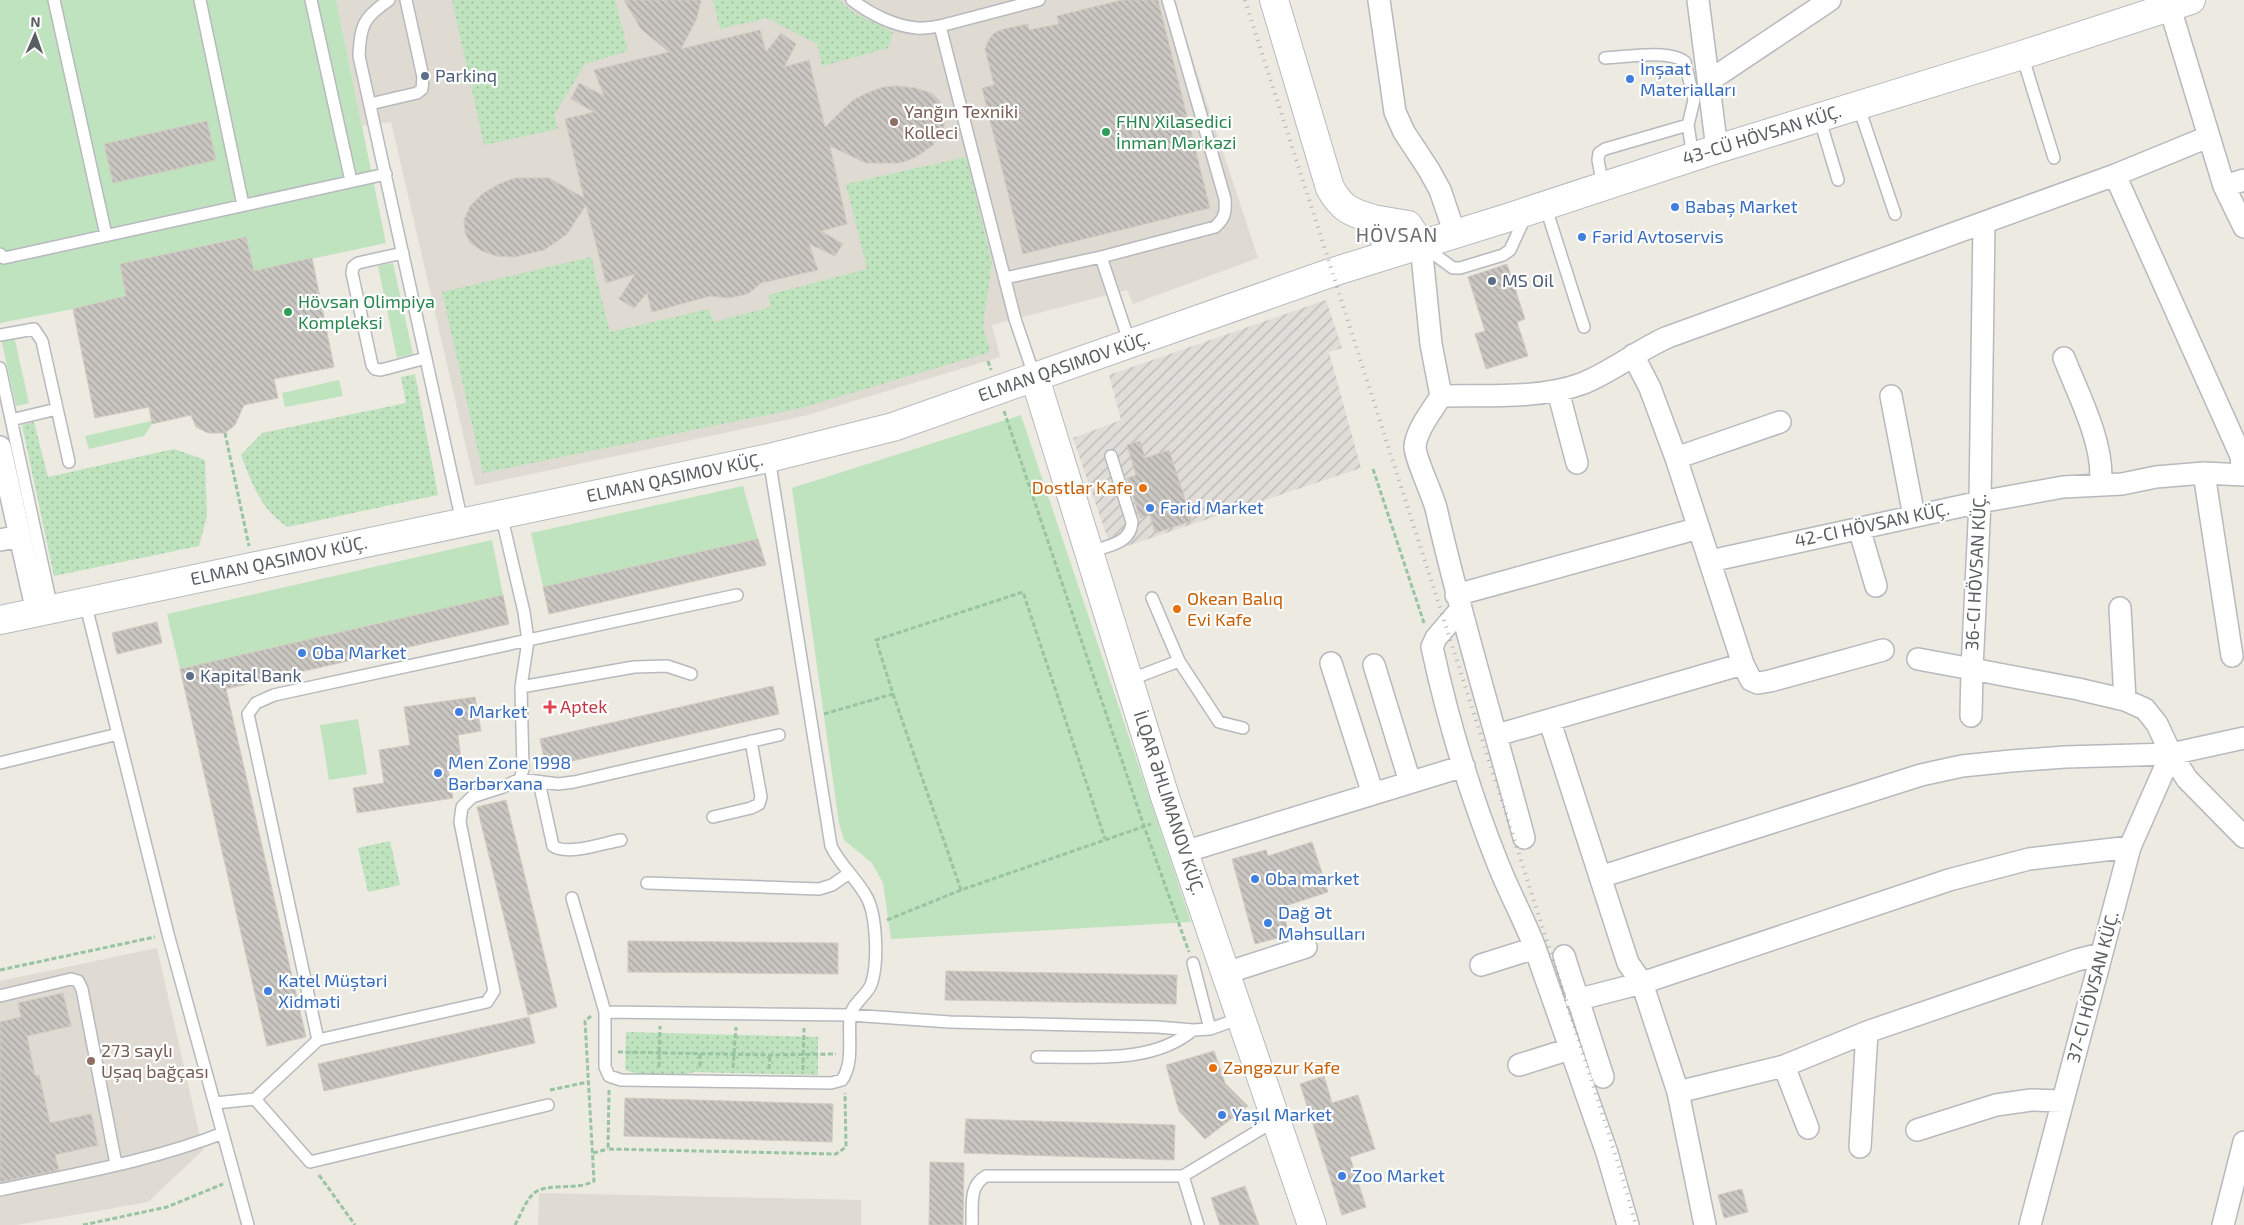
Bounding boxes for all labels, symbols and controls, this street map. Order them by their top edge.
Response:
north arrow [10,10,60,60]
text: N [30,13,41,30]
place label: İnşaat Materialları [1640,57,1736,100]
place label: Parkinq [435,64,497,86]
marker: Parkinq [419,70,431,82]
marker: İnşaat Materialları [1624,73,1636,85]
street label: 43-CÜ HÖVSAN KÜÇ. [1679,99,1844,170]
place label: Yanğın Texniki Kolleci [904,100,1018,143]
place label: FHN Xilasedici İnman Mərkəzi [1116,110,1236,153]
marker: Yanğın Texniki Kolleci [888,116,900,128]
marker: FHN Xilasedici İnman Mərkəzi [1100,126,1112,138]
place label: Babaş Market [1685,195,1798,218]
marker: Babaş Market [1669,201,1681,213]
district label: HÖVSAN [1356,222,1438,246]
place label: Fərid Avtoservis [1592,225,1724,247]
marker: Fərid Avtoservis [1576,231,1588,243]
place label: MS Oil [1502,269,1554,291]
marker: MS Oil [1486,275,1498,287]
place label: Hövsan Olimpiya Kompleksi [298,290,435,333]
marker: Hövsan Olimpiya Kompleksi [282,306,294,318]
street label: ELMAN QASIMOV KÜÇ. [975,326,1153,407]
street label: ELMAN QASIMOV KÜÇ. [584,448,765,507]
place label: Dostlar Kafe [1032,476,1133,498]
marker: Dostlar Kafe [1137,482,1149,494]
street label: 36-CI HÖVSAN KÜÇ. [1960,493,1991,651]
place label: Fərid Market [1160,496,1264,518]
street label: 42-CI HÖVSAN KÜÇ. [1792,497,1952,552]
marker: Fərid Market [1144,502,1156,514]
street label: ELMAN QASIMOV KÜÇ. [188,531,369,590]
place label: Okean Balıq Evi Kafe [1187,587,1283,630]
marker: Okean Balıq Evi Kafe [1171,603,1183,615]
place label: Oba Market [312,641,407,663]
marker: Oba Market [296,647,308,659]
place label: Kapital Bank [200,664,302,686]
marker: Kapital Bank [184,670,196,682]
place label: Aptek [560,695,607,717]
place label: Market [469,700,527,722]
marker: Aptek [544,701,556,713]
marker: Market [453,706,465,718]
street label: İLQAR ƏHLIMANOV KÜÇ. [1129,708,1210,898]
place label: Men Zone 1998 Bərbərxana [448,751,571,794]
marker: Men Zone 1998 Bərbərxana [432,767,444,779]
place label: Oba market [1265,867,1360,889]
marker: Oba market [1249,873,1261,885]
place label: Dağ Ət Məhsulları [1278,901,1366,944]
street label: 37-CI HÖVSAN KÜÇ. [2061,909,2124,1065]
marker: Dağ Ət Məhsulları [1262,917,1274,929]
place label: Katel Müştəri Xidməti [278,969,387,1012]
marker: Katel Müştəri Xidməti [262,985,274,997]
place label: 273 saylı Uşaq bağçası [101,1039,209,1083]
marker: 273 saylı Uşaq bağçası [85,1055,97,1067]
place label: Zəngəzur Kafe [1223,1056,1340,1078]
marker: Zəngəzur Kafe [1207,1062,1219,1074]
place label: Yaşıl Market [1232,1103,1332,1126]
marker: Yaşıl Market [1216,1109,1228,1121]
place label: Zoo Market [1352,1164,1445,1186]
marker: Zoo Market [1336,1170,1348,1182]

